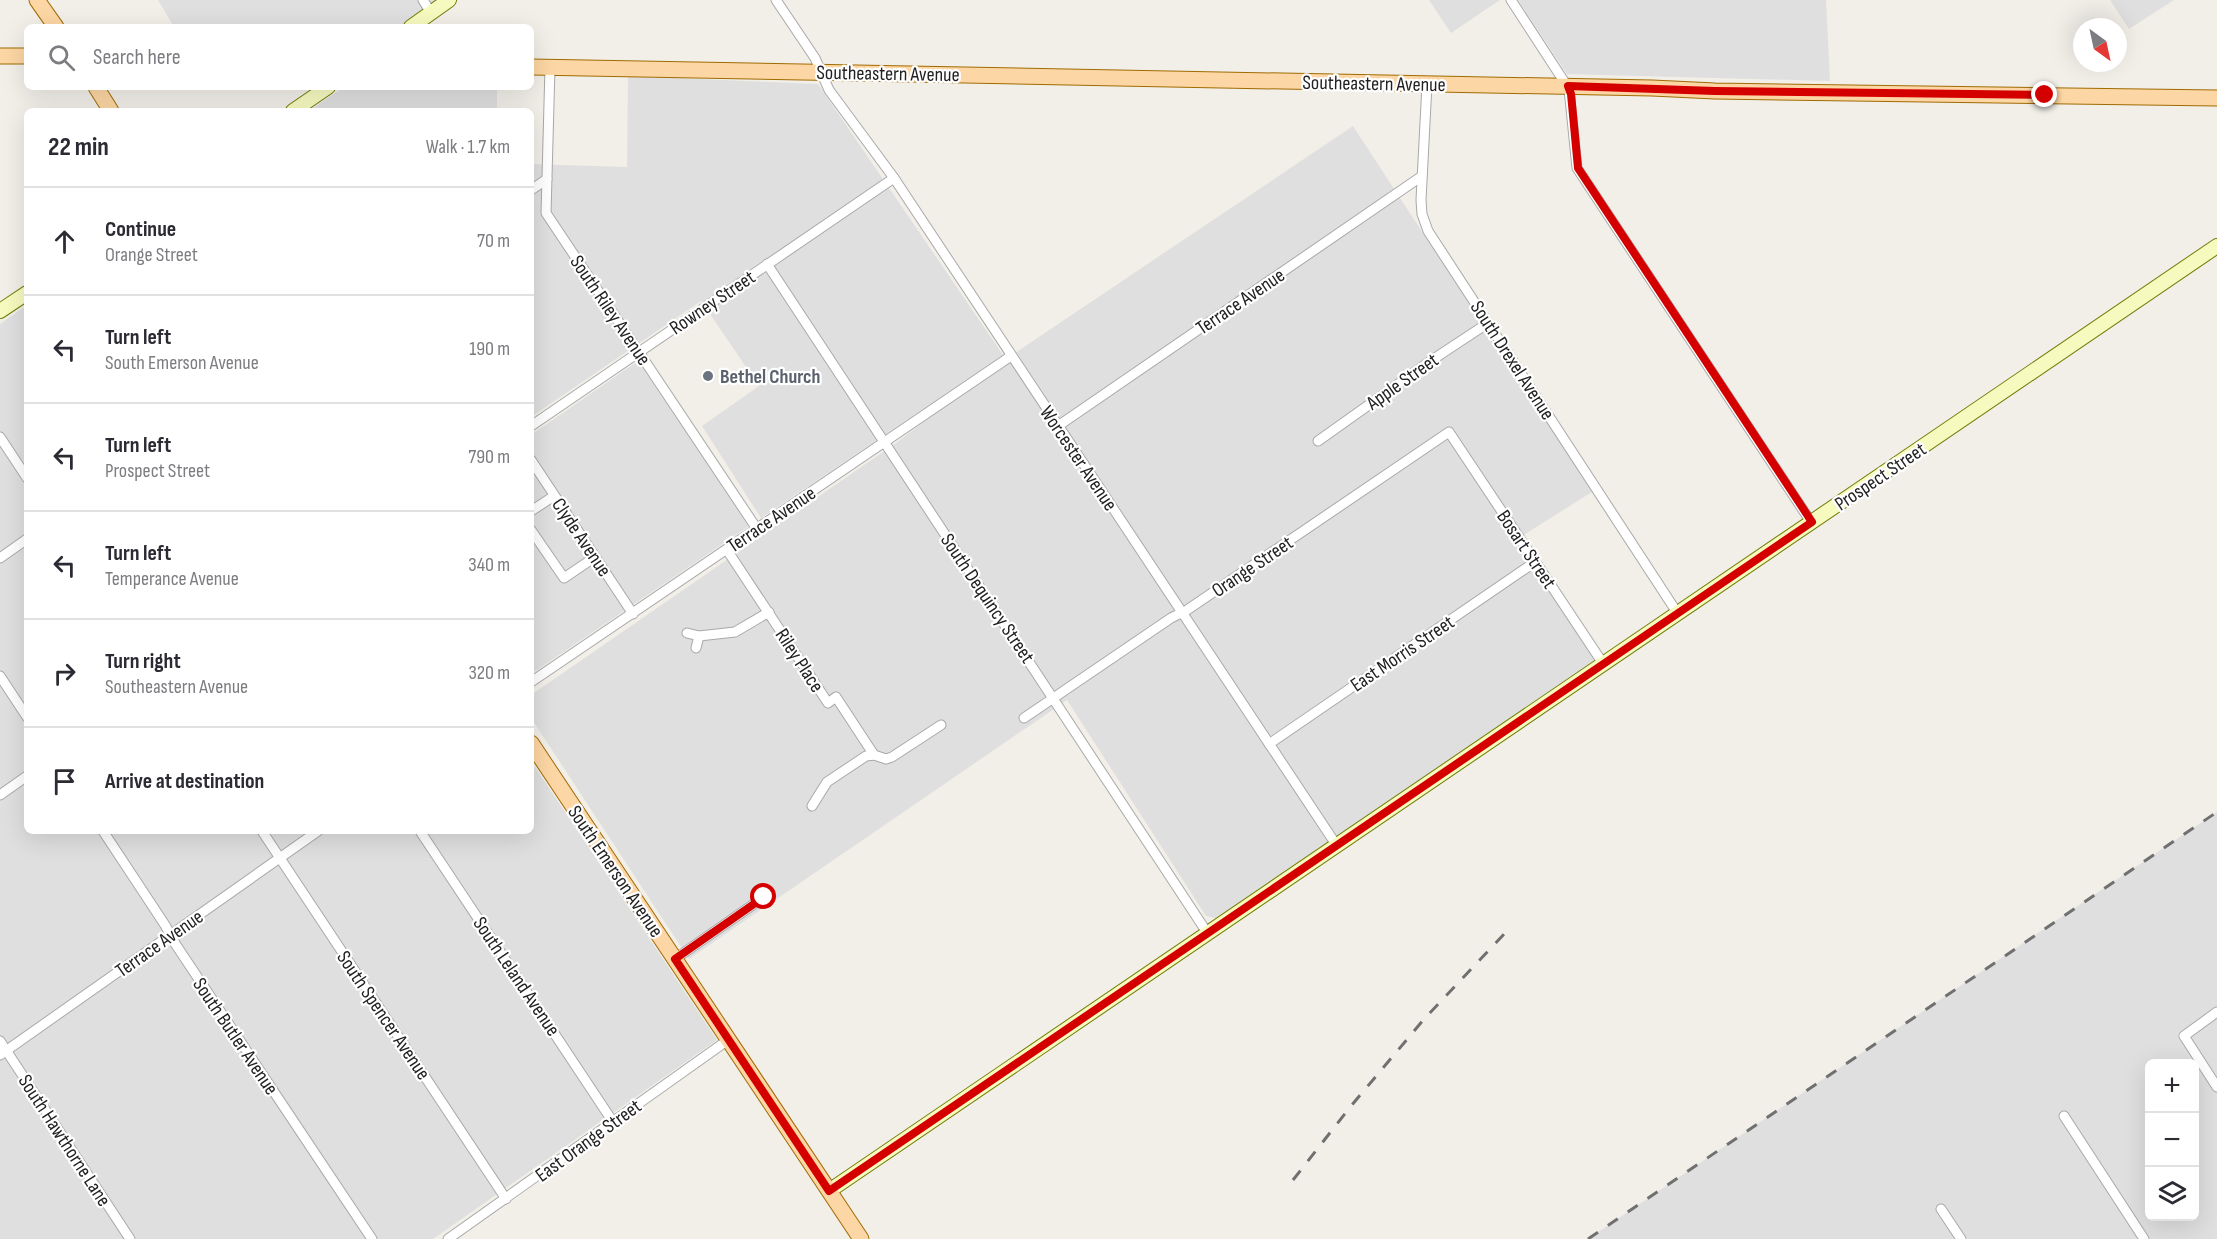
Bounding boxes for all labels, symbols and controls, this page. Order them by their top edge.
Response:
north arrow [2073,18,2127,72]
search box [24,24,534,90]
icon: search [45,41,78,74]
text: Search here [93,44,180,71]
street label: Southeastern Avenue [816,61,960,87]
street label: Southeastern Avenue [1302,71,1446,97]
route end [2031,81,2057,107]
text: 22 min [48,132,109,163]
text: Walk · 1.7 km [426,135,510,159]
text: Continue [105,216,176,243]
icon: ahead [48,225,81,258]
text: 70 m [477,229,510,253]
text: Orange Street [105,243,198,267]
street label: South Riley Avenue [565,251,656,370]
street label: Terrace Avenue [1192,263,1289,340]
street label: Rowney Street [665,265,760,340]
street label: South Drexel Avenue [1465,296,1560,425]
text: Turn left [105,324,171,351]
icon: left [48,333,81,366]
text: 190 m [469,337,510,361]
street label: Apple Street [1361,348,1443,416]
text: South Emerson Avenue [105,351,259,375]
place label: Bethel Church [720,365,820,389]
marker: Bethel Church [701,369,715,383]
street label: Worcester Avenue [1034,402,1122,516]
text: Turn left [105,432,171,459]
street label: Prospect Street [1830,438,1931,516]
icon: left [48,441,81,474]
text: 790 m [468,445,510,469]
text: Prospect Street [105,459,210,483]
street label: Terrace Avenue [723,481,820,558]
street label: Clyde Avenue [546,494,616,581]
street label: Bosart Street [1491,506,1561,593]
street label: South Dequincy Street [935,529,1039,668]
street label: Orange Street [1207,531,1298,603]
text: Turn left [105,540,171,567]
icon: left [48,549,81,582]
text: 340 m [468,553,510,577]
text: Temperance Avenue [105,567,239,591]
street label: East Morris Street [1346,610,1459,697]
street label: Riley Place [770,624,829,697]
text: Turn right [105,648,181,675]
icon: right [48,657,81,690]
text: 320 m [468,661,510,685]
text: Southeastern Avenue [105,675,248,699]
icon: arrive [48,765,81,798]
text: Arrive at destination [105,768,264,795]
street label: South Emerson Avenue [562,801,668,942]
route start [750,883,776,909]
street label: Terrace Avenue [111,905,208,983]
street label: South Leland Avenue [467,912,565,1041]
street label: South Spencer Avenue [331,947,435,1085]
street label: South Butler Avenue [187,973,283,1100]
map controls [2145,1059,2199,1221]
button: + [2145,1059,2199,1113]
street label: South Hawthorne Lane [13,1070,116,1211]
street label: East Orange Street [531,1094,646,1187]
button: − [2145,1113,2199,1167]
button: layers [2145,1167,2199,1221]

